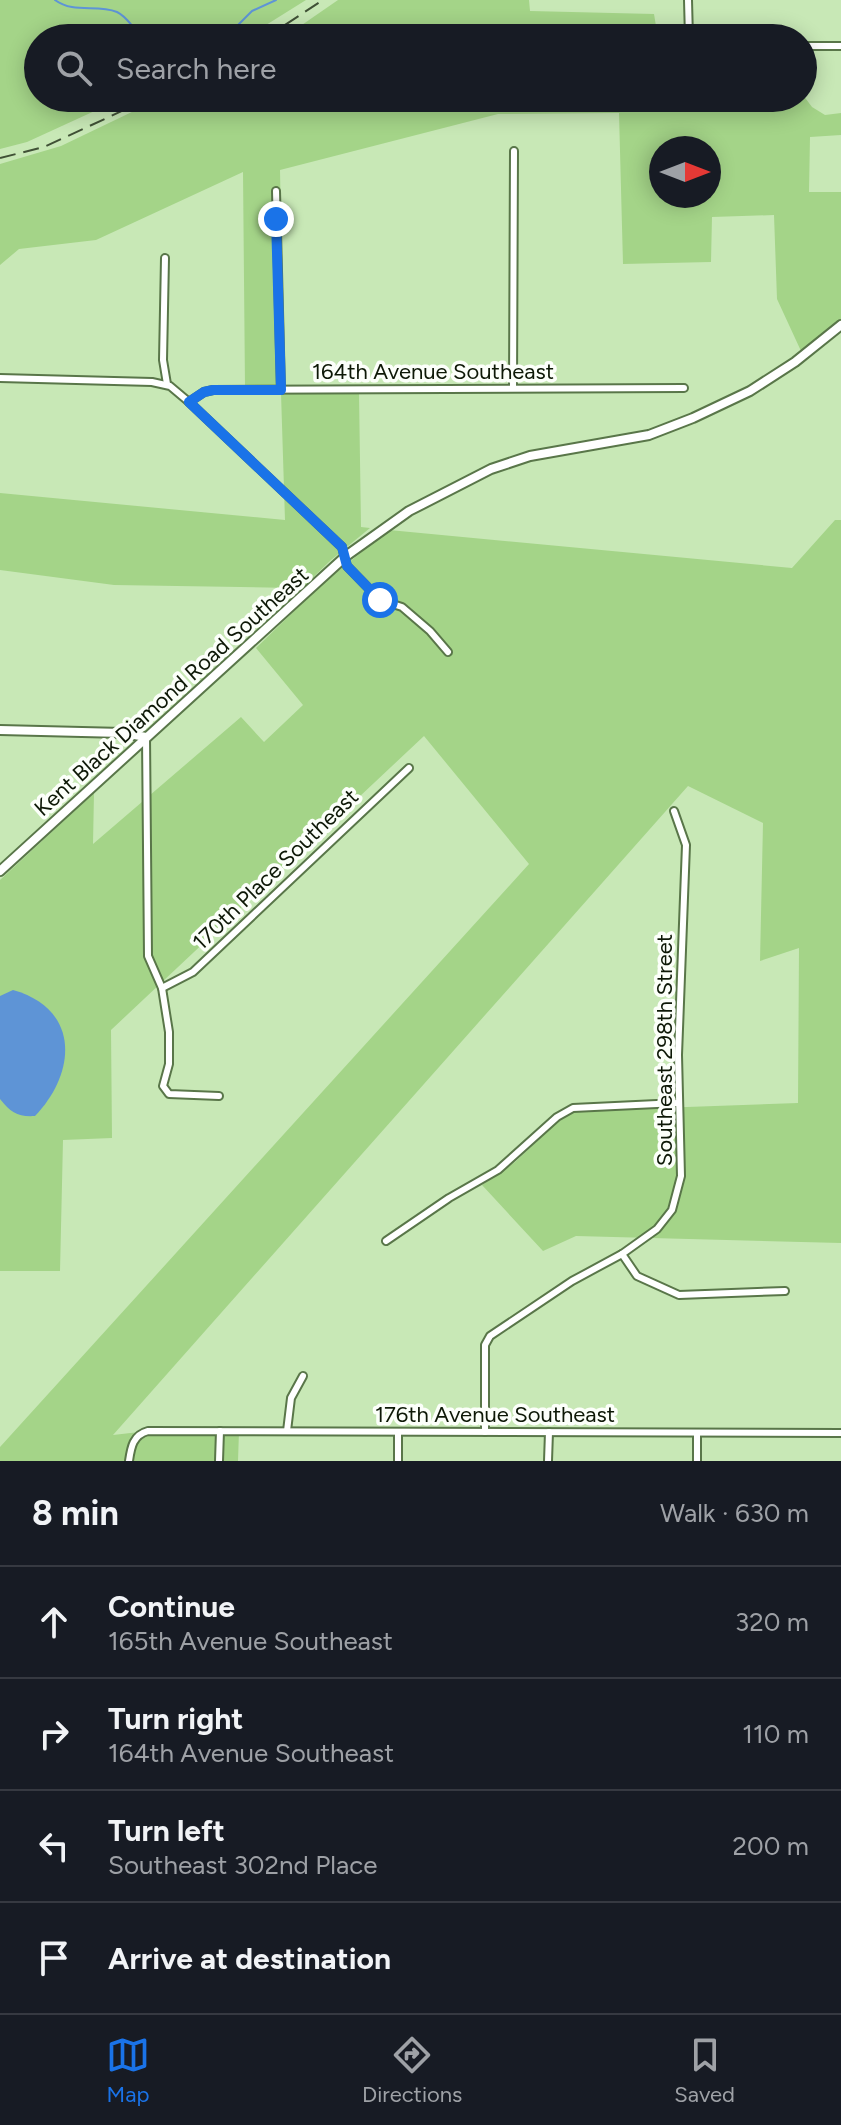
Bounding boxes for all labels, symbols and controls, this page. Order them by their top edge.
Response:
search box [24,24,817,112]
icon: search [52,46,96,90]
text: Search here [116,50,276,87]
north arrow [649,136,721,208]
route end [258,201,294,237]
street label: 164th Avenue Southeast [312,358,554,385]
street label: Kent Black Diamond Road Southeast [29,561,314,822]
route start [362,582,398,618]
street label: 170th Place Southeast [187,783,364,956]
street label: Southeast 298th Street [651,934,678,1166]
street label: 176th Avenue Southeast [375,1401,615,1428]
text: 8 min [32,1493,119,1534]
text: Walk · 630 m [660,1497,809,1529]
text: Continue [108,1588,235,1625]
icon: ahead [32,1600,76,1644]
text: 320 m [735,1606,809,1638]
text: 165th Avenue Southeast [108,1625,393,1657]
text: Turn right [108,1700,243,1737]
icon: right [32,1712,76,1756]
text: 110 m [742,1718,809,1750]
text: 164th Avenue Southeast [108,1737,394,1769]
text: Turn left [108,1812,225,1849]
icon: left [32,1824,76,1868]
text: 200 m [733,1830,809,1862]
text: Southeast 302nd Place [108,1849,378,1881]
icon: arrive [32,1936,76,1980]
text: Arrive at destination [108,1940,391,1977]
tab: Map [106,2033,150,2108]
tab: Directions [362,2033,462,2108]
tab: Saved [674,2033,735,2108]

